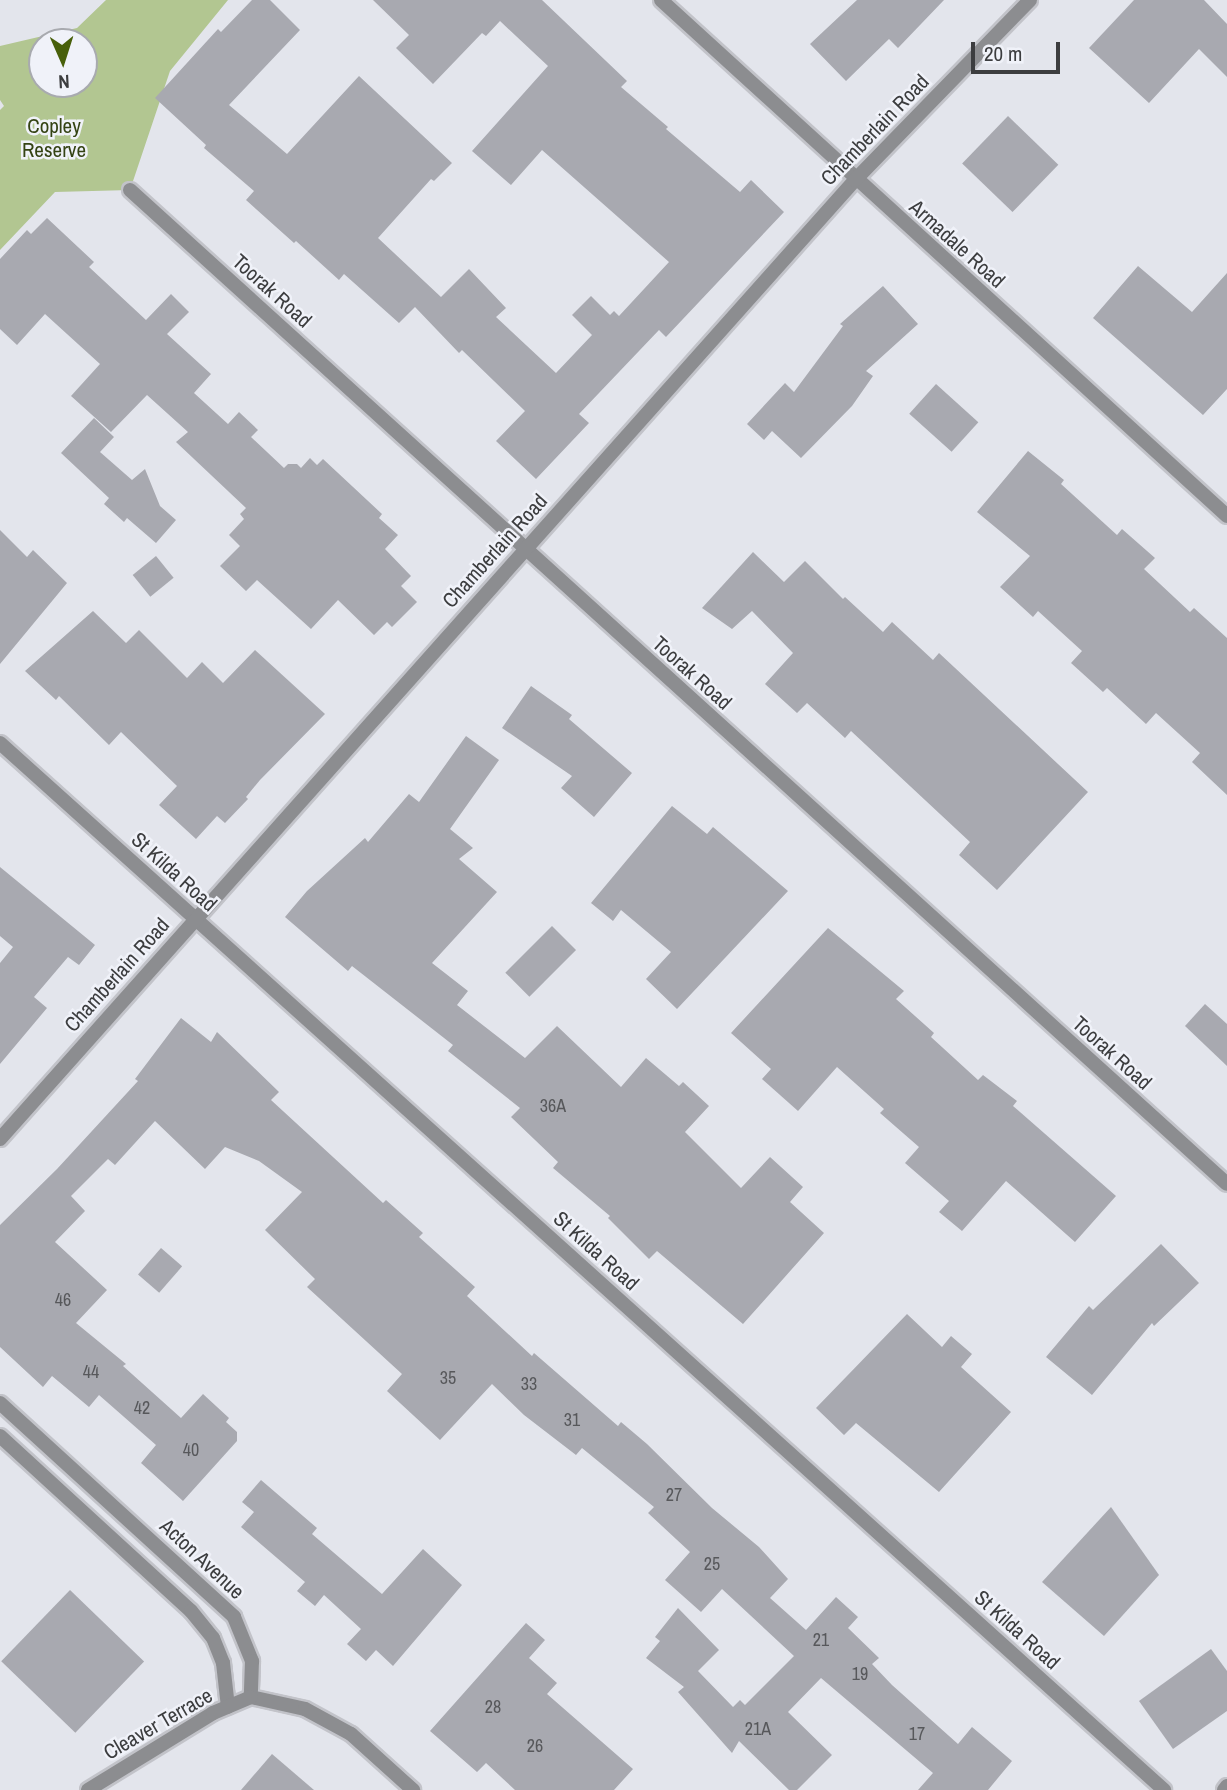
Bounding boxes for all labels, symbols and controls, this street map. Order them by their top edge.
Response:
north arrow [28,28,98,98]
scale bar [975,28,1064,72]
text: 20 m [984,39,1022,68]
text: N [58,69,70,95]
street label: Chamberlain Road [816,69,934,191]
park label: Copley Reserve [22,113,86,163]
street label: Armadale Road [904,195,1010,293]
street label: Toorak Road [227,249,317,333]
street label: Chamberlain Road [437,489,553,613]
street label: Toorak Road [647,631,737,715]
street label: St Kilda Road [126,827,222,917]
street label: Chamberlain Road [59,913,175,1037]
street label: Toorak Road [1067,1011,1157,1095]
house number: 36A [540,1095,566,1117]
street label: St Kilda Road [548,1206,644,1296]
house number: 46 [55,1289,71,1311]
house number: 44 [83,1361,99,1383]
house number: 35 [440,1367,456,1389]
house number: 33 [521,1373,537,1395]
house number: 42 [134,1397,150,1419]
house number: 31 [564,1409,580,1431]
house number: 40 [183,1439,199,1461]
house number: 27 [666,1484,682,1506]
street label: Acton Avenue [154,1513,250,1605]
house number: 25 [704,1553,720,1575]
street label: St Kilda Road [969,1585,1065,1675]
house number: 21 [813,1629,829,1651]
house number: 19 [852,1663,868,1685]
street label: Cleaver Terrace [99,1683,217,1765]
house number: 28 [485,1696,501,1718]
house number: 21A [745,1718,771,1740]
house number: 17 [909,1723,925,1745]
house number: 26 [527,1735,543,1757]

